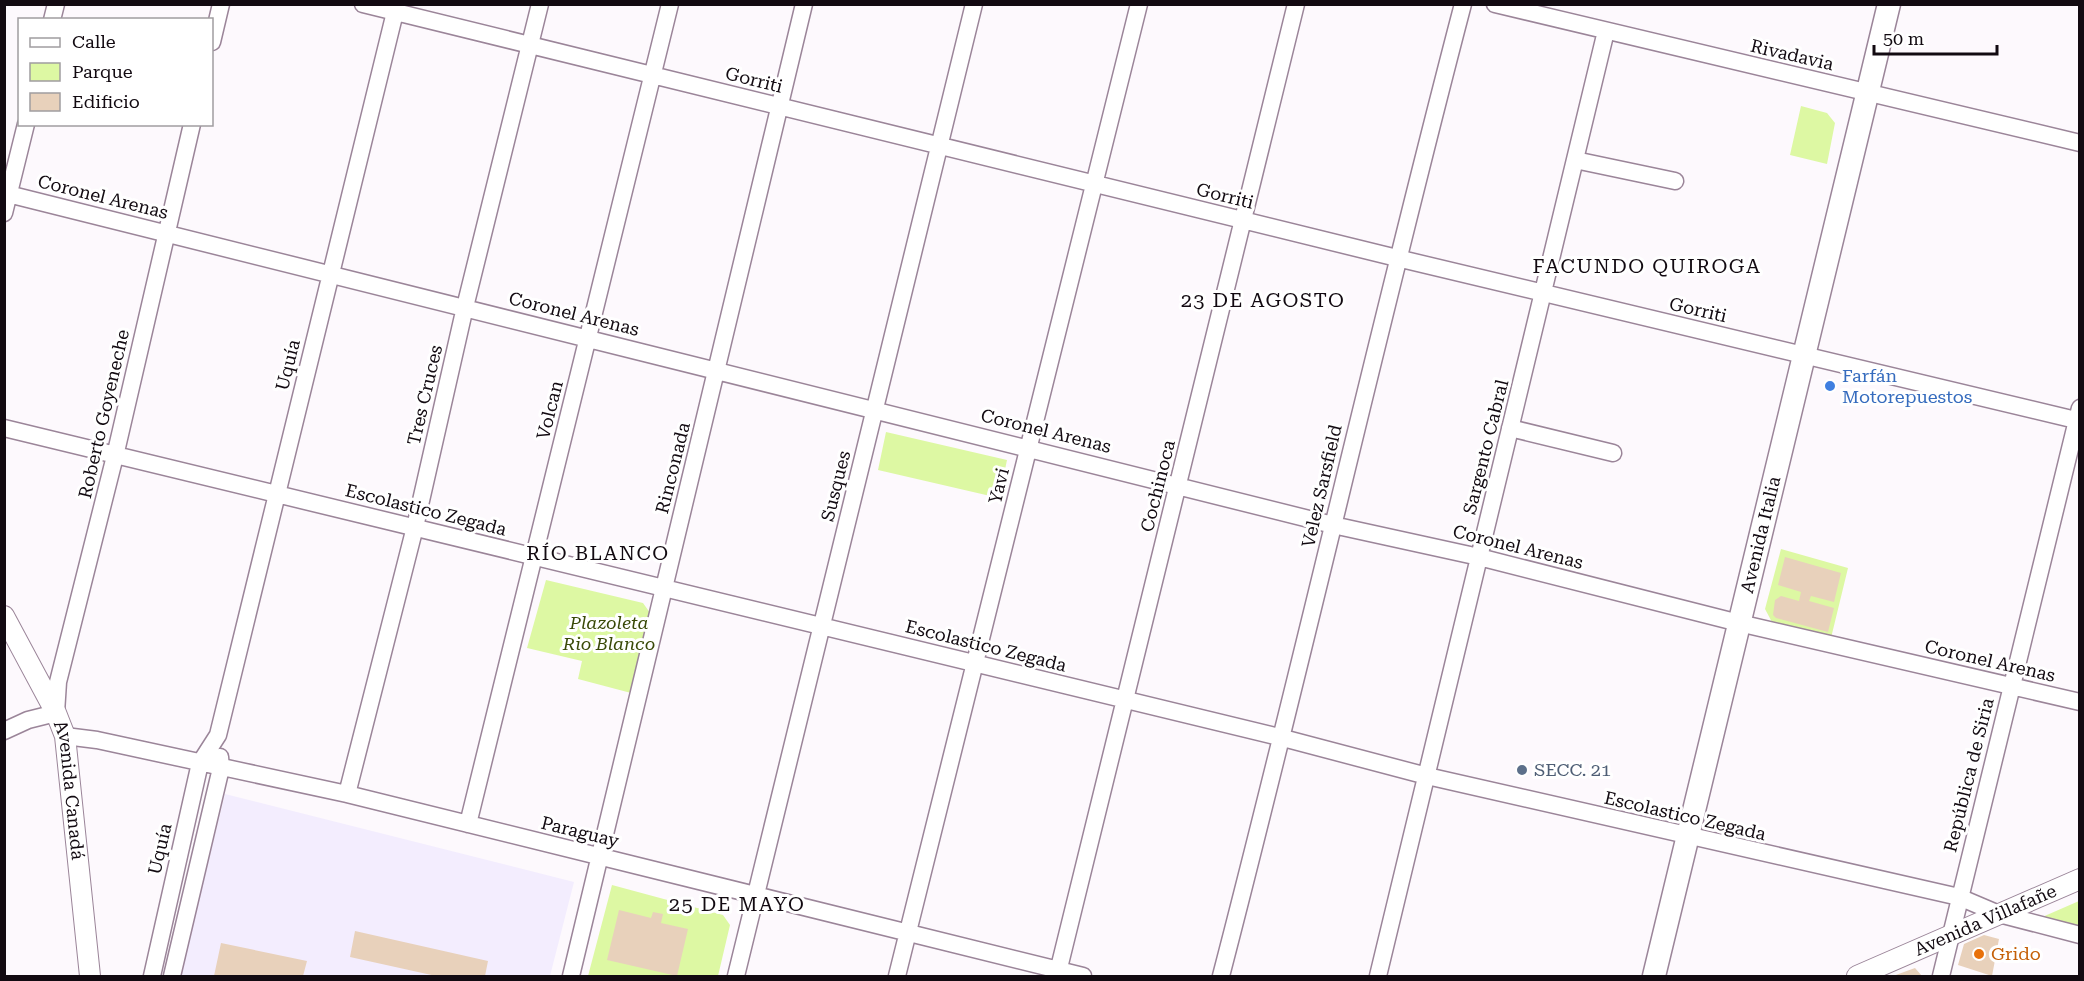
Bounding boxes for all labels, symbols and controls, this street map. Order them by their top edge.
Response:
legend [18,18,213,126]
scale bar [1874,18,1997,56]
text: 50 m [1883,28,1924,49]
text: Calle [72,31,116,52]
street label: Rivadavia [1749,35,1836,74]
text: Parque [72,61,133,82]
street label: Gorriti [723,62,785,97]
text: Edificio [72,91,140,112]
street label: Coronel Arenas [36,170,170,223]
street label: Gorriti [1194,178,1256,213]
district label: FACUNDO QUIROGA [1533,254,1762,278]
street label: Coronel Arenas [507,287,641,340]
district label: 23 DE AGOSTO [1181,288,1345,312]
street label: Gorriti [1667,293,1729,326]
street label: Roberto Goyeneche [74,327,133,501]
street label: Uquía [271,337,304,393]
street label: Tres Cruces [403,343,446,447]
place label: Farfán Motorepuestos [1842,365,1972,407]
street label: Sargento Cabral [1459,377,1513,517]
street label: Volcan [532,378,567,441]
marker: Farfán Motorepuestos [1823,379,1837,393]
street label: Coronel Arenas [979,404,1113,457]
street label: Rinconada [651,420,694,516]
street label: Velez Sarsfield [1297,422,1346,549]
street label: Cochinoca [1136,438,1179,534]
street label: Susques [817,448,854,523]
street label: Yavi [984,465,1013,506]
street label: Avenida Italia [1736,474,1785,595]
street label: Escolastico Zegada [343,479,509,540]
street label: Coronel Arenas [1451,520,1585,573]
district label: RÍO BLANCO [526,541,670,565]
park label: Plazoleta Rio Blanco [562,612,655,654]
street label: Escolastico Zegada [903,615,1069,676]
street label: Coronel Arenas [1923,635,2057,686]
street label: República de Siria [1939,695,1998,854]
street label: Avenida Canadá [50,717,89,861]
place label: SECC. 21 [1534,759,1611,780]
marker: SECC. 21 [1515,763,1529,777]
street label: Escolastico Zegada [1602,787,1768,844]
street label: Paraguay [539,812,621,851]
street label: Uquía [143,821,176,877]
street label: Avenida Villafañe [1911,880,2059,960]
district label: 25 DE MAYO [669,892,805,916]
place label: Grido [1991,943,2041,964]
marker: Grido [1972,947,1986,961]

